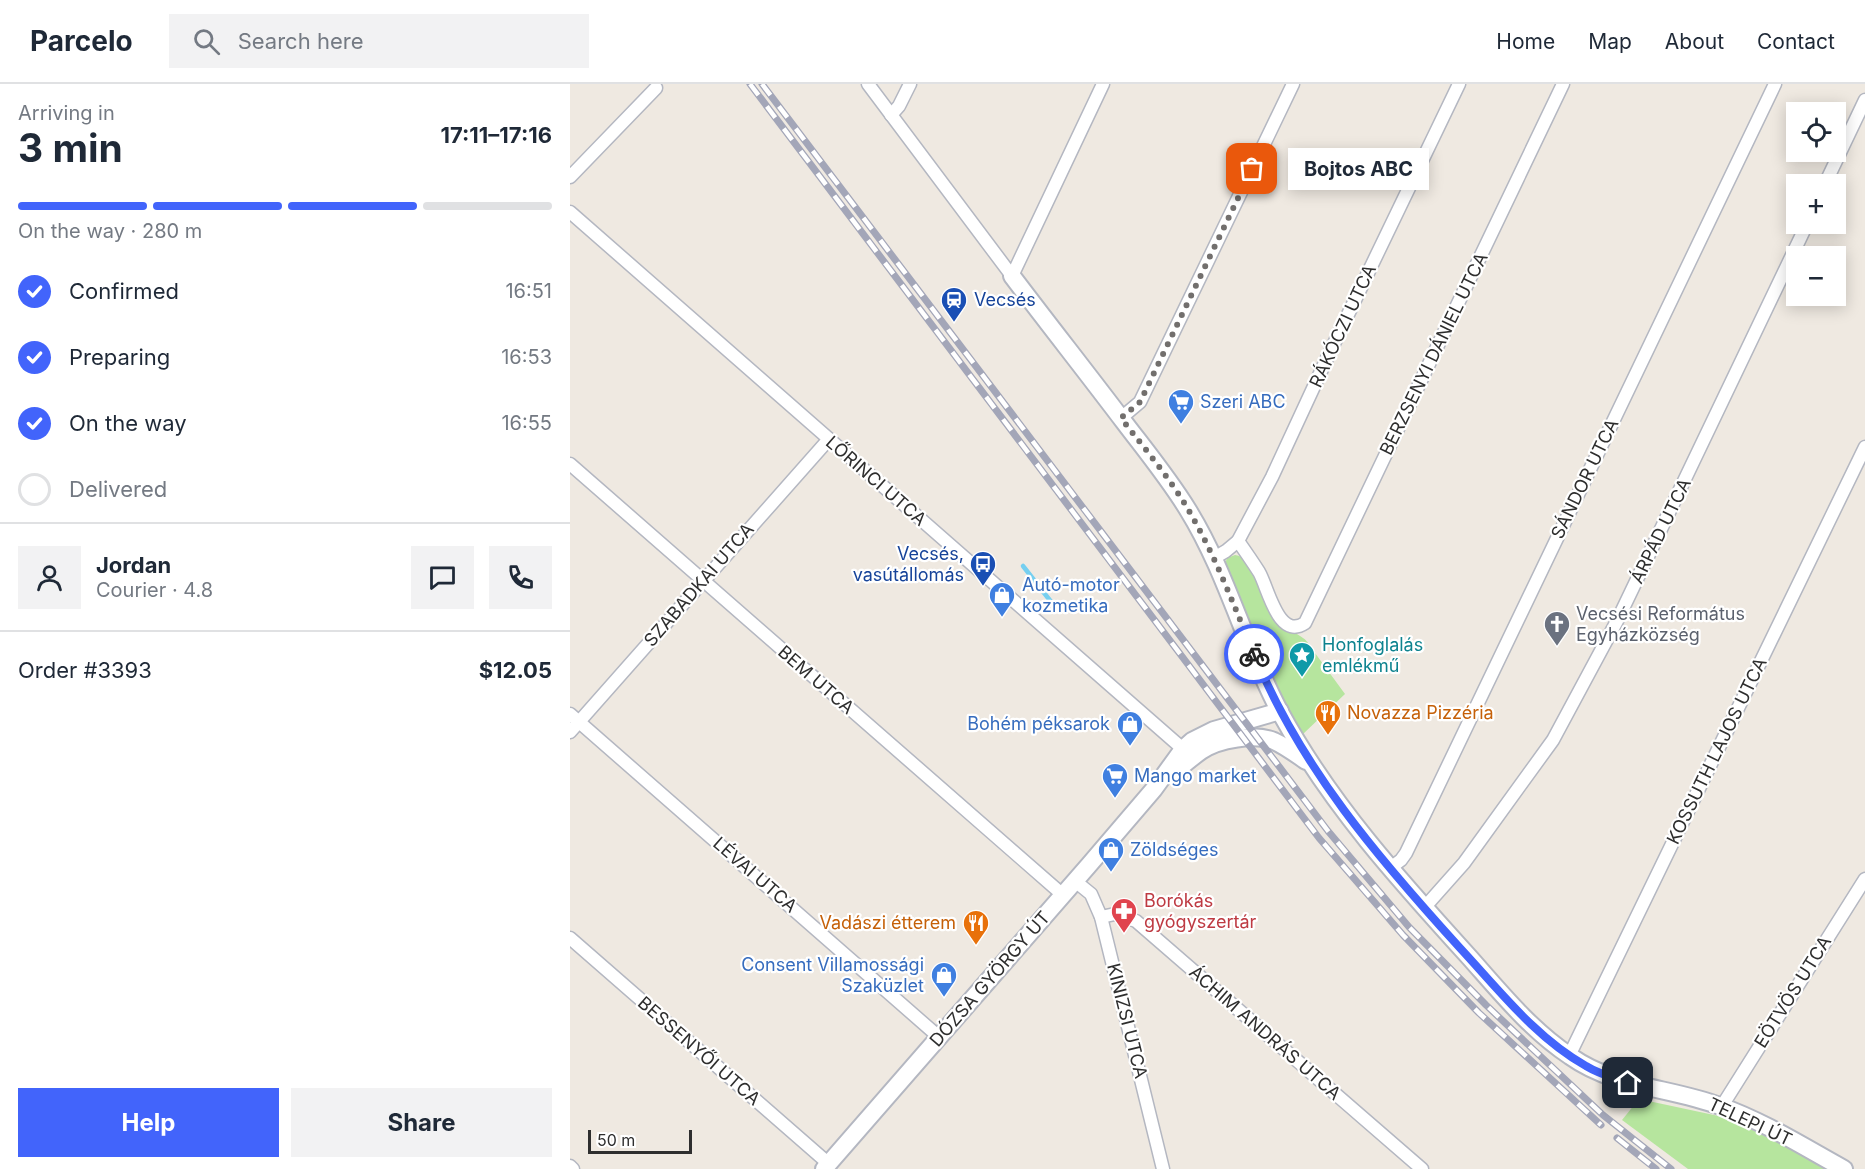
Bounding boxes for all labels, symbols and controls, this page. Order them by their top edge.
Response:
search box [169,14,589,68]
text: Parcelo [30,24,133,58]
icon: search [190,25,223,58]
text: Search here [238,28,363,54]
text: Home [1496,29,1555,54]
text: Map [1588,29,1632,54]
text: About [1665,29,1724,54]
text: Contact [1757,29,1835,54]
text: Arriving in [18,101,115,125]
map controls [1786,102,1846,306]
button: locate [1786,102,1846,162]
text: 17:11–17:16 [440,122,552,148]
text: 3 min [18,124,123,171]
pin [1226,143,1277,194]
callout: Bojtos ABC [1288,148,1429,190]
icon: bag [1235,152,1268,185]
text: Bojtos ABC [1304,157,1413,181]
button: + [1786,174,1846,234]
text: On the way · 280 m [18,219,202,243]
button: − [1786,246,1846,306]
street label: BERZSENYI DÁNIEL UTCA [1374,249,1492,458]
street label: RÁKÓCZI UTCA [1304,261,1380,391]
icon: check [18,275,51,308]
text: Confirmed [69,278,179,304]
text: 16:51 [505,279,552,303]
station icon: Vecsés [939,285,969,323]
place label: Vecsés [974,289,1036,310]
icon: check [18,341,51,374]
text: Preparing [69,344,170,370]
text: 16:53 [501,345,552,369]
supermarket icon: Szeri ABC [1166,387,1196,425]
place label: Szeri ABC [1200,391,1286,412]
icon: check [18,407,51,440]
text: On the way [69,410,187,436]
text: 16:55 [501,411,552,435]
street label: SÁNDOR UTCA [1546,415,1623,542]
street label: LŐRINCI UTCA [822,431,931,530]
street label: ÁRPÁD UTCA [1625,474,1695,587]
text: Delivered [69,476,167,502]
street label: SZABADKAI UTCA [639,519,758,651]
place label: Vecsés, vasútállomás [853,543,964,585]
button: person [18,546,81,609]
button: chat [411,546,474,609]
button: phone [489,546,552,609]
bus stop icon: Vecsés, vasútállomás [968,549,998,587]
text: Jordan [96,552,171,578]
place label: Autó-motor kozmetika [1022,574,1120,616]
text: Courier · 4.8 [96,578,213,602]
shop icon: Autó-motor kozmetika [987,580,1017,618]
place label: Vecsési Református Egyházközség [1576,603,1745,645]
church icon: Vecsési Református Egyházközség [1542,609,1572,647]
courier [1224,624,1284,684]
place label: Honfoglalás emlékmű [1322,634,1423,676]
icon: bike [1238,638,1271,671]
place icon: Honfoglalás emlékmű [1287,640,1317,678]
street label: BEM UTCA [774,641,859,718]
street label: KOSSUTH LAJOS UTCA [1662,654,1771,847]
text: Order #3393 [18,657,152,683]
text: $12.05 [479,657,552,683]
restaurant icon: Novazza Pizzéria [1313,698,1343,736]
place label: Novazza Pizzéria [1347,702,1494,723]
shop icon: Bohém péksarok [1115,709,1145,747]
place label: Bohém péksarok [967,713,1110,734]
supermarket icon: Mango market [1100,761,1130,799]
place label: Mango market [1134,765,1257,786]
street label: LÉVAI UTCA [709,832,802,917]
shop icon: Zöldséges [1096,835,1126,873]
place label: Zöldséges [1130,839,1219,860]
place label: Borókás gyógyszertár [1144,890,1257,932]
pharmacy icon: Borókás gyógyszertár [1109,896,1139,934]
street label: DÓZSA GYÖRGY ÚT [924,906,1054,1051]
restaurant icon: Vadászi étterem [961,908,991,946]
place label: Vadászi étterem [820,912,956,933]
street label: EÖTVÖS UTCA [1749,932,1835,1051]
place label: Consent Villamossági Szaküzlet [741,954,924,996]
shop icon: Consent Villamossági Szaküzlet [929,960,959,998]
street label: ÁCHIM ANDRÁS UTCA [1185,960,1346,1104]
street label: KINIZSI UTCA [1103,961,1152,1081]
street label: BESSENYŐI UTCA [634,991,765,1109]
pin [1602,1057,1653,1108]
icon: home [1611,1066,1644,1099]
button: Help [18,1088,279,1157]
button: Share [291,1088,552,1157]
street label: TELEPI ÚT [1705,1092,1796,1150]
scale bar [588,1127,692,1154]
text: 50 m [597,1130,635,1150]

